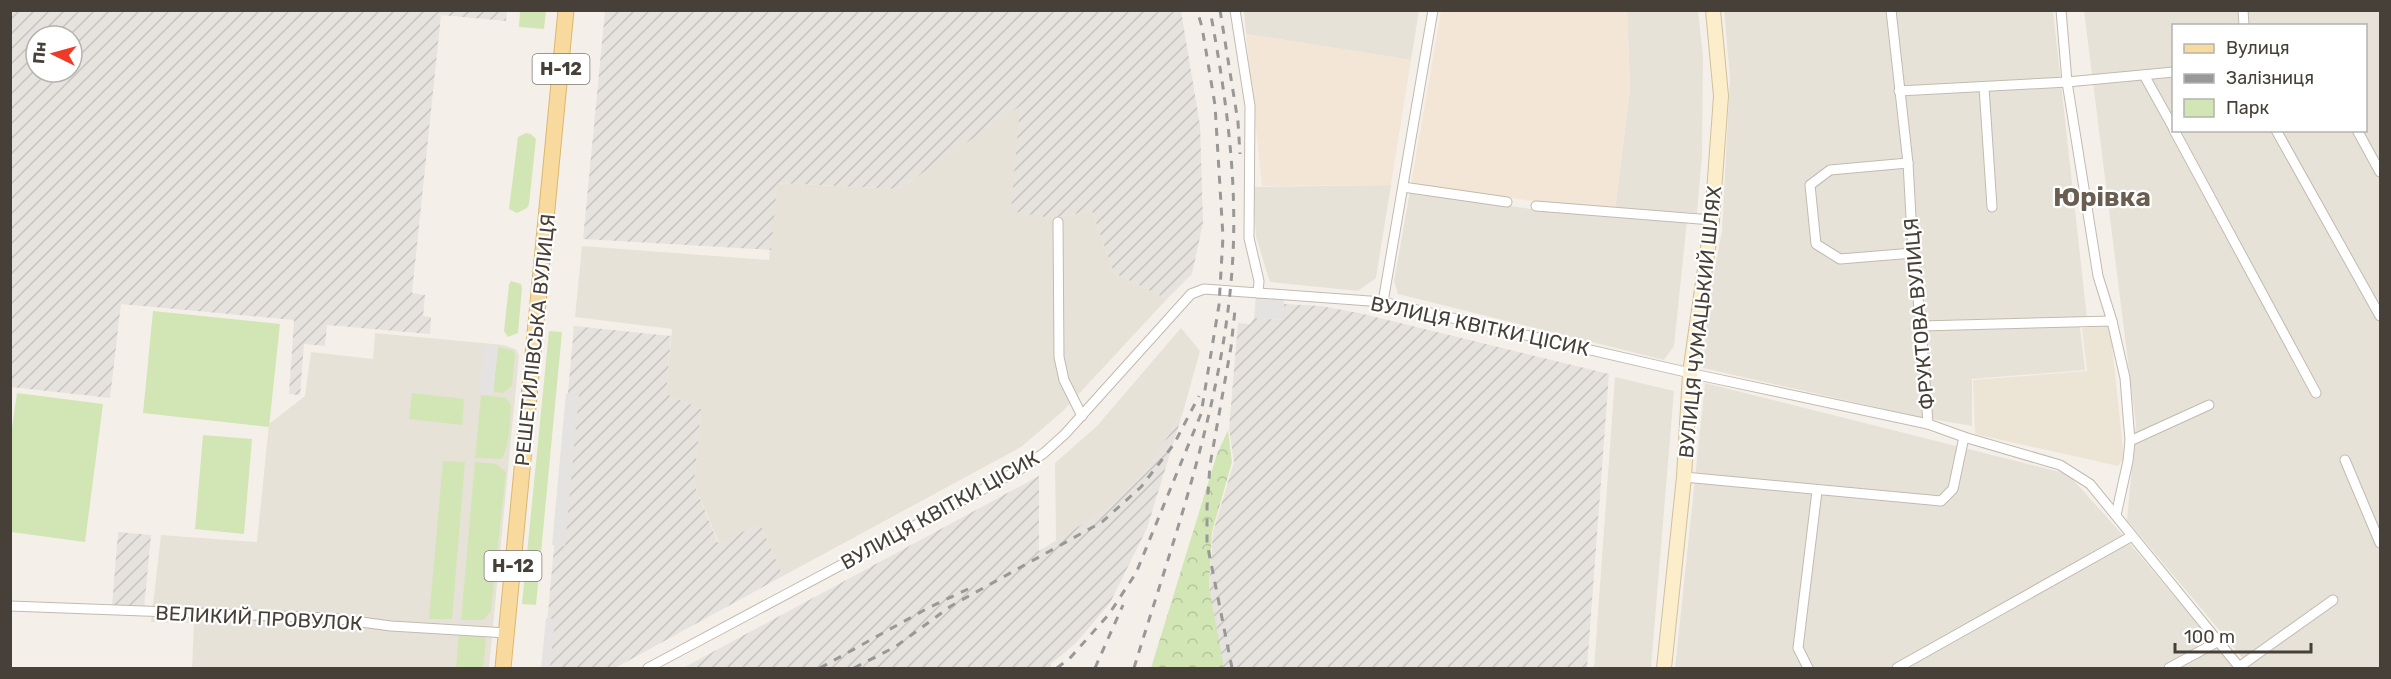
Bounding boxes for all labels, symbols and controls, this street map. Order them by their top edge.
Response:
north arrow [24,24,84,84]
legend [2172,24,2367,132]
text: Вулиця [2226,37,2290,59]
text: Пн [29,41,50,65]
road number: Н-12 [532,54,590,84]
text: Залізниця [2226,67,2314,89]
text: Парк [2226,97,2270,119]
district label: Юрівка [2053,182,2151,213]
street label: ВУЛИЦЯ ЧУМАЦЬКИЙ ШЛЯХ [1674,184,1726,459]
street label: РЕШЕТИЛІВСЬКА ВУЛИЦЯ [510,213,560,467]
street label: ФРУКТОВА ВУЛИЦЯ [1899,217,1939,411]
street label: ВУЛИЦЯ КВІТКИ ЦІСИК [1368,291,1592,361]
street label: ВУЛИЦЯ КВІТКИ ЦІСИК [837,445,1044,575]
road number: Н-12 [484,551,542,581]
street label: ВЕЛИКИЙ ПРОВУЛОК [155,601,363,635]
scale bar [2175,616,2312,654]
text: 100 m [2184,626,2235,648]

